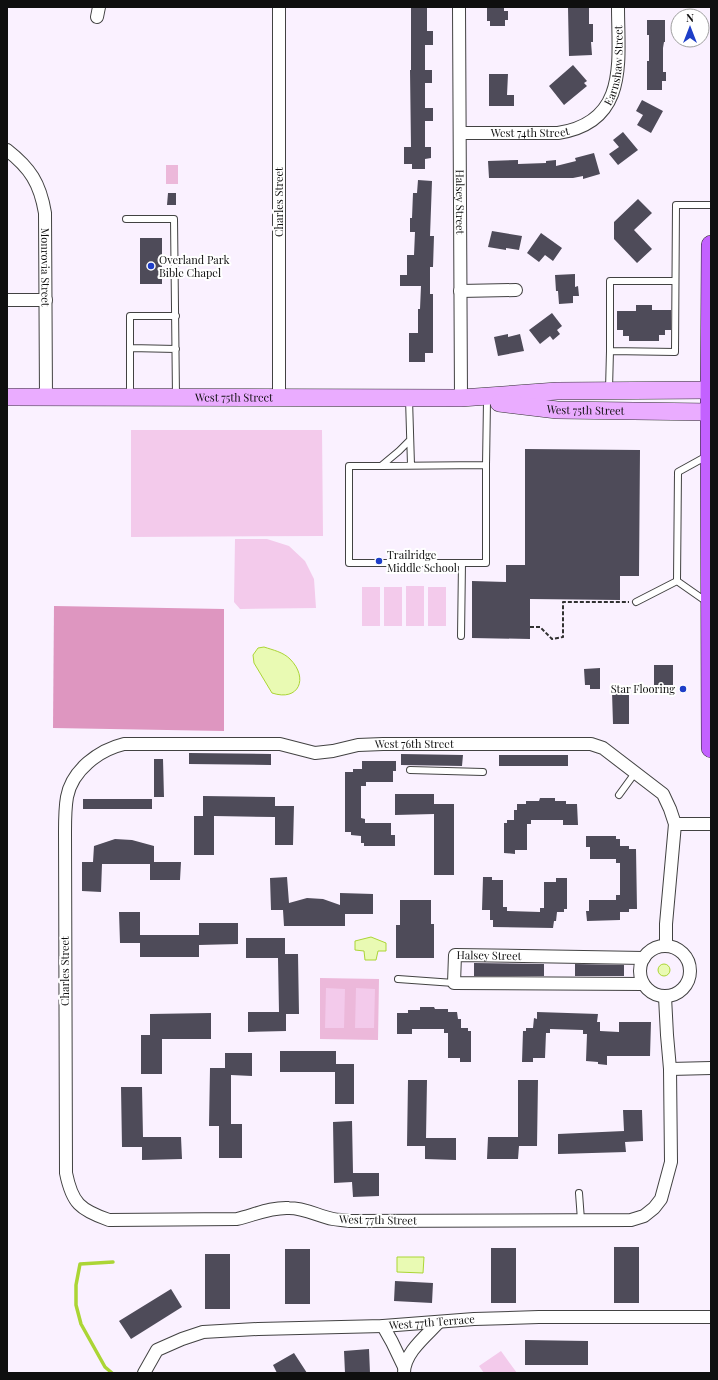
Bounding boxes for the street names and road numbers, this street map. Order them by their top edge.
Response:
street label: Earnshaw Street [600,25,626,108]
street label: West 74th Street [490,123,571,140]
street label: Charles Street [271,167,286,237]
street label: Halsey Street [453,169,468,235]
street label: Monrovia Street [38,228,54,307]
street label: West 75th Street [194,389,273,405]
street label: West 75th Street [545,401,625,418]
street label: West 76th Street [373,736,454,751]
street label: Charles Street [57,936,72,1006]
street label: Halsey Street [456,947,522,963]
street label: West 77th Street [338,1211,417,1228]
street label: West 77th Terrace [387,1311,476,1333]

